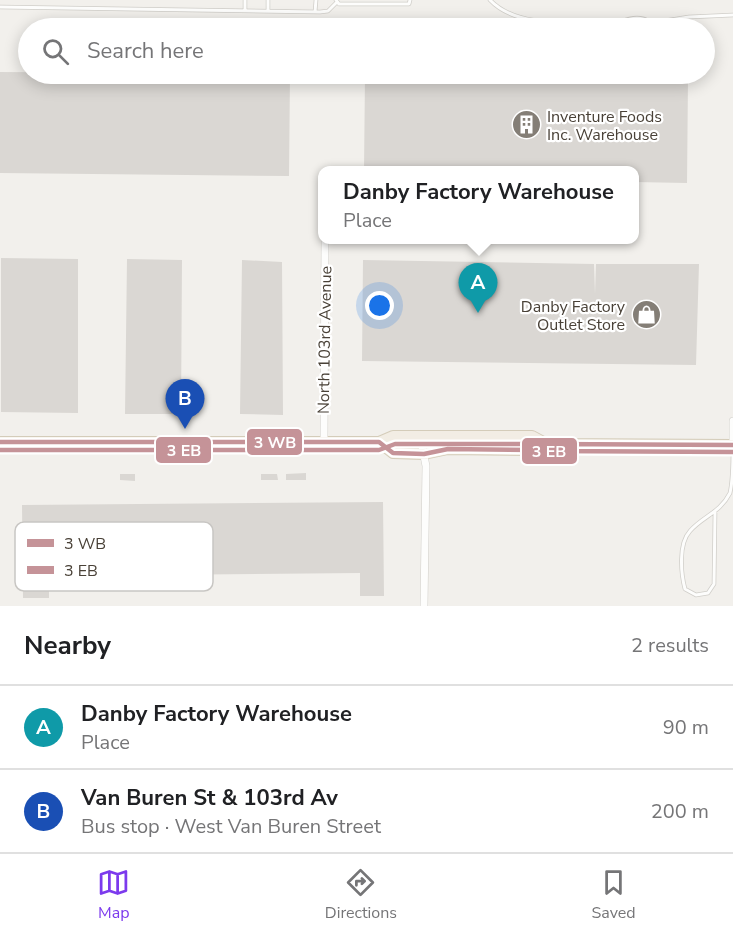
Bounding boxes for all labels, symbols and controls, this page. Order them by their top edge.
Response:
search box [18,18,715,84]
icon: search [39,35,72,68]
text: Search here [87,36,204,66]
place label: Inventure Foods Inc. Warehouse [547,106,662,146]
building icon: Inventure Foods Inc. Warehouse [510,109,542,141]
popup [318,166,639,244]
text: Danby Factory Warehouse [343,177,614,207]
text: Place [343,207,392,234]
pin: A [458,264,498,313]
street label: North 103rd Avenue [313,266,337,414]
your location [365,291,394,320]
place label: Danby Factory Outlet Store [521,296,626,336]
shop icon: Danby Factory Outlet Store [630,299,662,331]
pin: B [166,380,204,429]
line badge: 3 WB [246,428,303,456]
text: 3 WB [254,432,296,454]
line badge: 3 EB [155,436,212,464]
line badge: 3 EB [521,437,578,465]
text: 3 EB [167,440,201,462]
text: 3 EB [532,441,566,463]
legend [15,522,213,591]
text: 3 WB [64,533,106,555]
text: 3 EB [64,560,98,582]
text: Nearby [24,628,111,663]
text: 2 results [631,632,709,659]
text: Danby Factory Warehouse [81,699,352,729]
text: A [36,714,51,741]
text: 90 m [663,714,709,741]
text: Place [81,729,130,756]
text: Van Buren St & 103rd Av [81,783,338,813]
text: B [37,798,50,825]
text: 200 m [651,798,709,825]
text: Bus stop · West Van Buren Street [81,813,381,840]
tab: Map [97,866,130,924]
tab: Directions [325,866,397,924]
tab: Saved [592,866,636,924]

